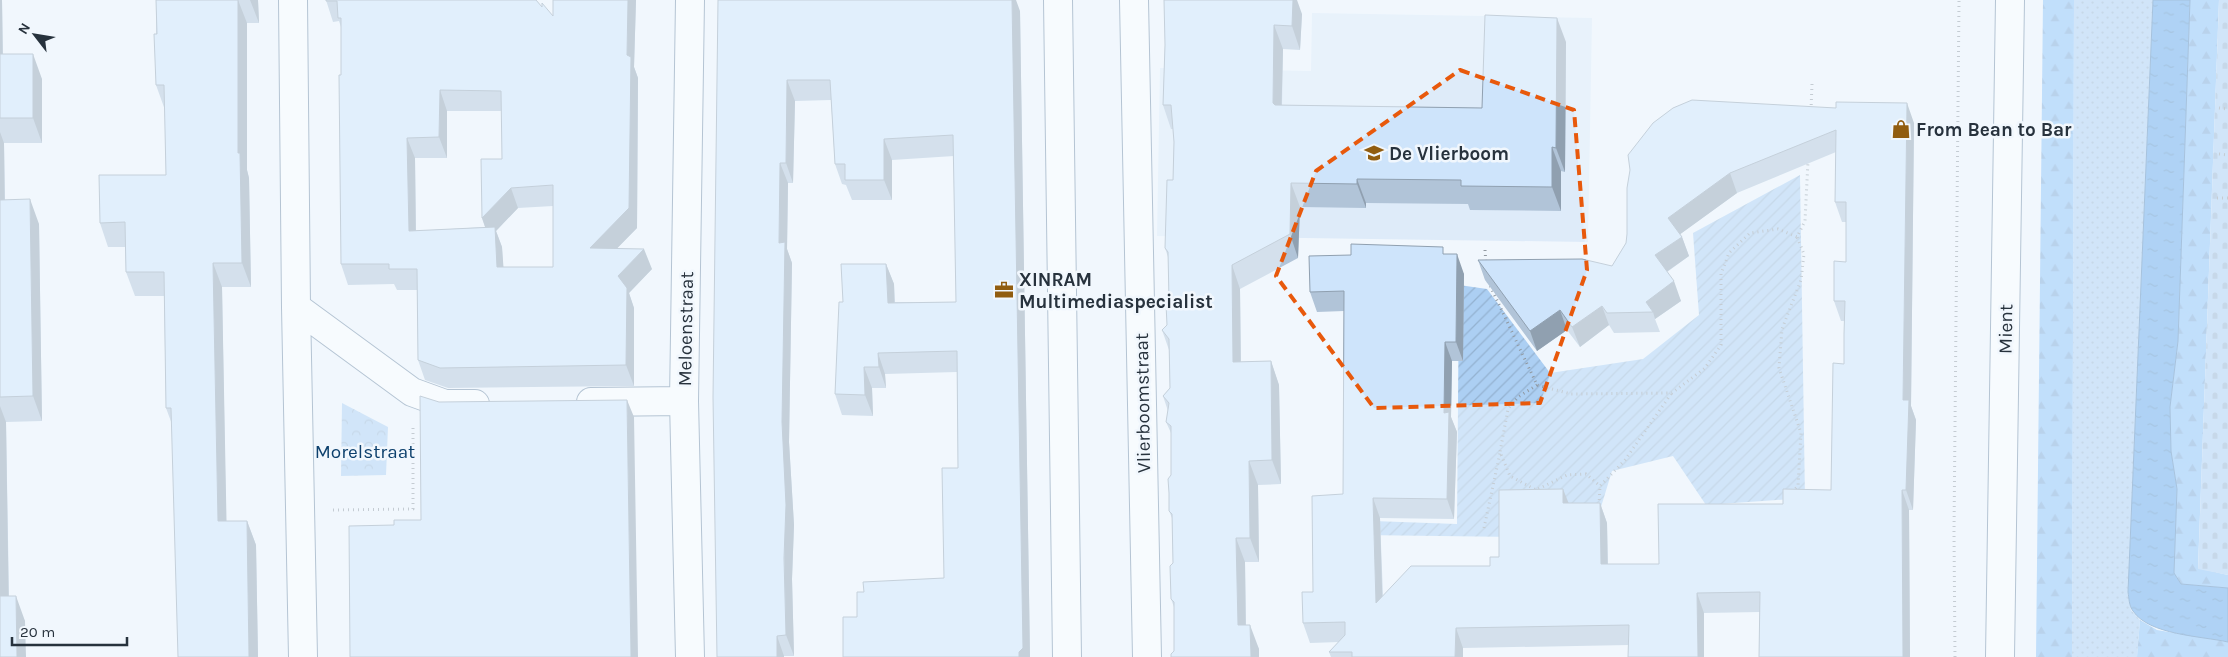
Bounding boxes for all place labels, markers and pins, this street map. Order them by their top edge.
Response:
shop icon: From Bean to Bar [1890,118,1912,140]
place label: From Bean to Bar [1916,119,2072,141]
school or university icon: De Vlierboom [1363,142,1385,164]
place label: De Vlierboom [1389,143,1509,165]
place label: XINRAM Multimediaspecialist [1019,269,1213,313]
office icon: XINRAM Multimediaspecialist [993,279,1015,301]

